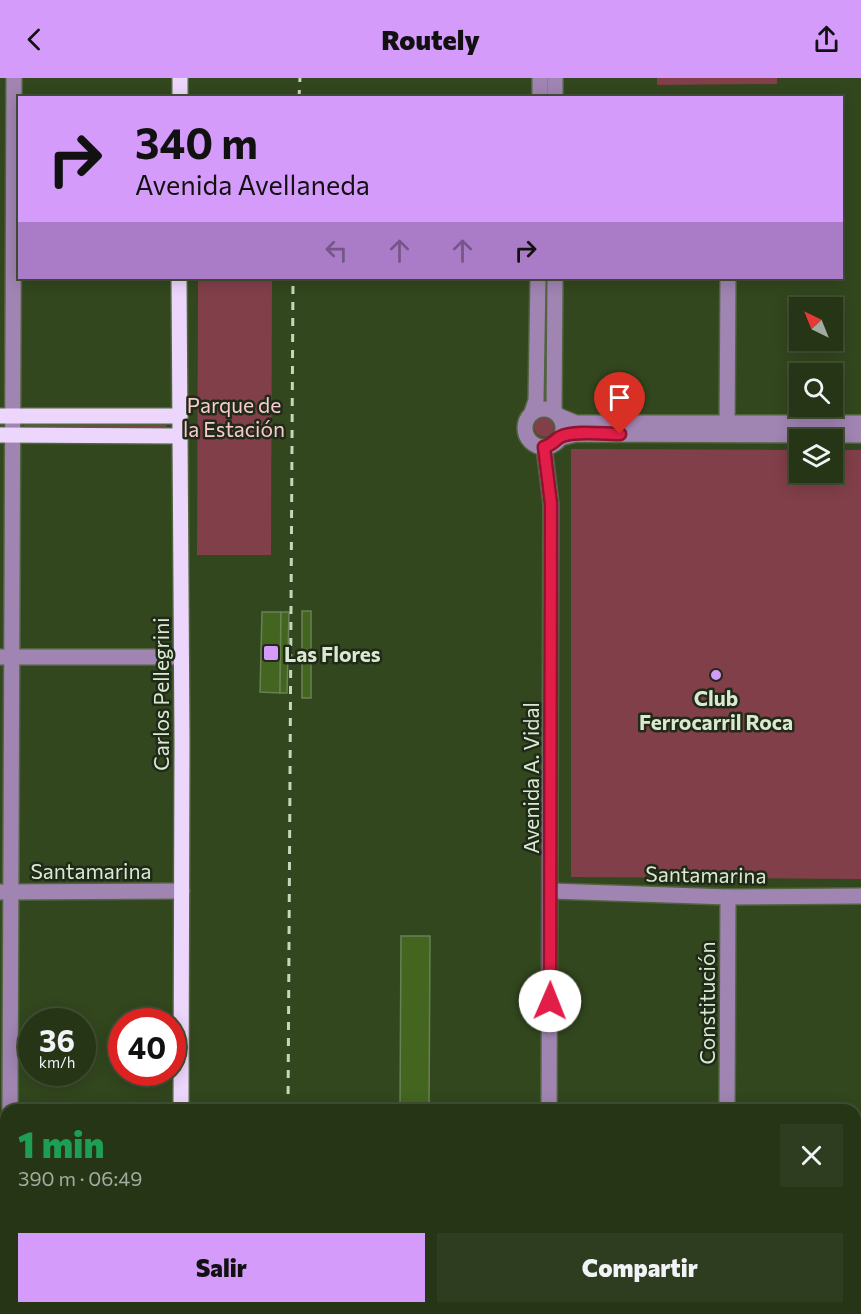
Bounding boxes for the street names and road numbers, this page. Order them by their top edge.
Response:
street label: Carlos Pellegrini [148,617,173,771]
street label: Avenida A. Vidal [518,702,543,854]
street label: Santamarina [30,858,152,883]
street label: Santamarina [645,860,767,888]
street label: Constitución [694,941,719,1065]

